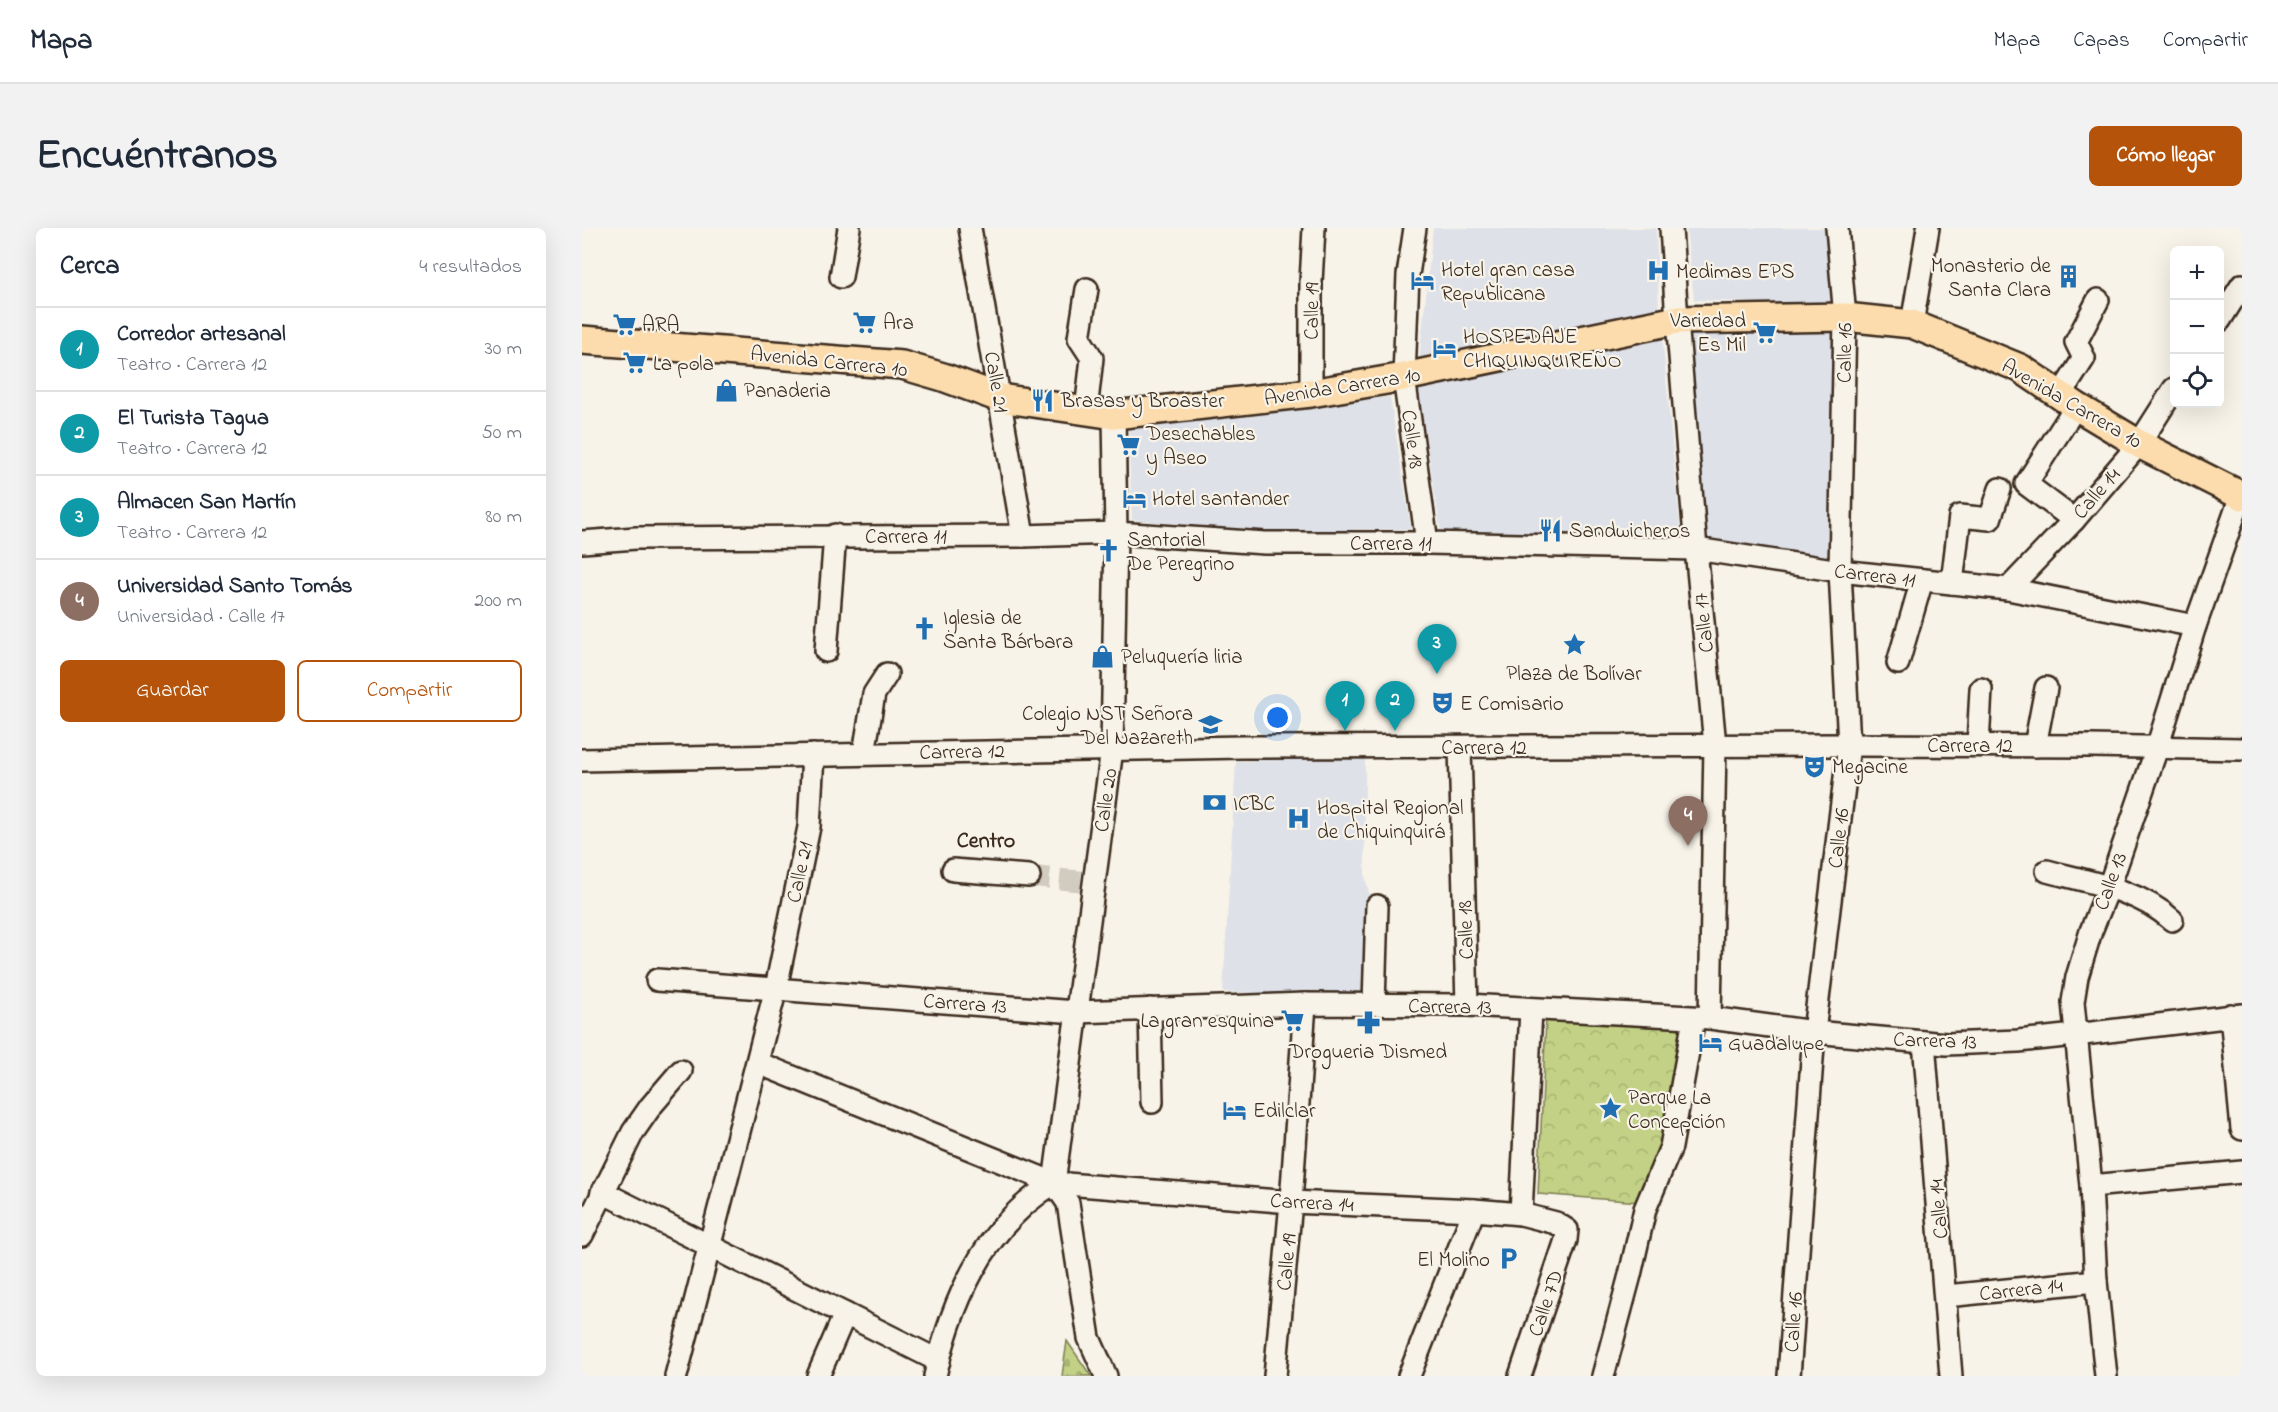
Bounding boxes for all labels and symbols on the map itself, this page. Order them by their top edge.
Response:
place label: Monasterio de Santa Clara [1931,252,2052,306]
place label: Hotel gran casa Republicana [1441,256,1575,310]
hospital icon: Medimas EPS [1645,258,1671,284]
place label: Medimas EPS [1676,258,1794,288]
building icon: Monasterio de Santa Clara [2056,264,2082,290]
hotel icon: Hotel gran casa Republicana [1410,268,1436,294]
street label: Calle 19 [1297,281,1329,340]
place label: Variedad Es Mil [1669,307,1746,361]
supermarket icon: Ara [852,309,878,335]
place label: Ara [883,309,914,339]
supermarket icon: ARA [611,311,637,337]
place label: ARA [642,311,680,341]
supermarket icon: Variedad Es Mil [1751,319,1777,345]
place label: HOSPEDAJE CHIQUINQUIREÑO [1463,323,1622,377]
street label: Calle 16 [1830,323,1862,384]
hotel icon: HOSPEDAJE CHIQUINQUIREÑO [1432,335,1458,361]
street label: Avenida Carrera 10 [749,340,909,386]
street label: Calle 21 [975,349,1015,416]
supermarket icon: La pola [622,350,648,376]
place label: La pola [653,350,714,380]
street label: Avenida Carrera 10 [1995,352,2147,457]
street label: Avenida Carrera 10 [1262,361,1423,415]
shop icon: Panaderia [713,377,739,403]
place label: Panaderia [744,377,831,407]
restaurant icon: Brasas y Broaster [1030,387,1056,413]
place label: Brasas y Broaster [1060,387,1225,419]
street label: Calle 18 [1392,408,1430,471]
place label: Desechables y Aseo [1145,420,1256,476]
supermarket icon: Desechables y Aseo [1115,432,1141,458]
street label: Calle 14 [2067,462,2129,527]
hotel icon: Hotel santander [1121,485,1147,511]
place label: Hotel santander [1152,485,1290,515]
restaurant icon: Sandwicheros [1538,517,1564,543]
place label: Sandwicheros [1569,517,1690,547]
street label: Carrera 11 [865,523,947,553]
place label: Santorial De Peregrino [1126,526,1234,582]
street label: Carrera 11 [1350,530,1432,560]
church icon: Santorial De Peregrino [1096,538,1122,564]
street label: Carrera 11 [1832,557,1917,597]
street label: Calle 17 [1687,591,1723,654]
place label: Iglesia de Santa Bárbara [943,604,1073,658]
church icon: Iglesia de Santa Bárbara [912,616,938,642]
pin: 3 [1418,624,1456,674]
place icon: Plaza de Bolívar [1561,632,1587,658]
shop icon: Peluquería liria [1090,643,1116,669]
place label: Peluquería liria [1121,643,1243,673]
place label: Plaza de Bolívar [1506,660,1642,690]
pin: 1 [1326,682,1365,731]
pin: 2 [1376,682,1414,731]
theatre icon: E Comisario [1429,690,1455,716]
place label: E Comisario [1460,690,1564,720]
place label: Colegio NST Señora Del Nazareth [1022,700,1193,754]
your location [1263,703,1292,732]
school or university icon: Colegio NST Señora Del Nazareth [1198,712,1224,738]
street label: Carrera 12 [1927,732,2013,762]
street label: Carrera 12 [1441,734,1527,764]
street label: Carrera 12 [919,737,1005,769]
theatre icon: Megacine [1801,753,1827,779]
place label: Megacine [1832,753,1908,785]
street label: Calle 20 [1088,766,1126,834]
bank icon: ICBC [1202,790,1228,816]
place label: ICBC [1233,790,1275,820]
place label: Hospital Regional de Chiquinquirá [1317,794,1464,848]
pin: 4 [1668,796,1708,846]
hospital icon: Hospital Regional de Chiquinquirá [1286,806,1312,832]
street label: Calle 16 [1821,806,1859,870]
district label: Centro [957,826,1015,858]
street label: Calle 21 [780,839,822,906]
street label: Calle 13 [2088,848,2136,915]
street label: Calle 18 [1451,900,1483,960]
street label: Carrera 13 [922,987,1008,1023]
street label: Carrera 13 [1408,992,1492,1024]
place label: La gran esquina [1140,1007,1274,1039]
supermarket icon: La gran esquina [1279,1007,1305,1033]
pharmacy icon: Drogueria Dismed [1355,1010,1381,1036]
street label: Carrera 13 [1893,1026,1977,1058]
hotel icon: Guadalupe [1697,1030,1723,1056]
place label: Guadalupe [1728,1030,1824,1060]
place label: Drogueria Dismed [1288,1038,1447,1070]
place label: Parque La Concepción [1628,1084,1725,1138]
place icon: Parque La Concepción [1597,1096,1623,1122]
hotel icon: Edilclar [1222,1097,1248,1123]
place label: Edilclar [1253,1097,1316,1127]
street label: Calle 14 [1922,1177,1958,1240]
street label: Carrera 14 [1269,1187,1355,1221]
street label: Calle 19 [1270,1231,1306,1292]
place label: El Molino [1417,1246,1490,1276]
parking icon: El Molino [1495,1246,1521,1272]
street label: Calle 7D [1522,1266,1572,1341]
street label: Carrera 14 [1978,1272,2065,1310]
street label: Calle 16 [1778,1291,1812,1353]

